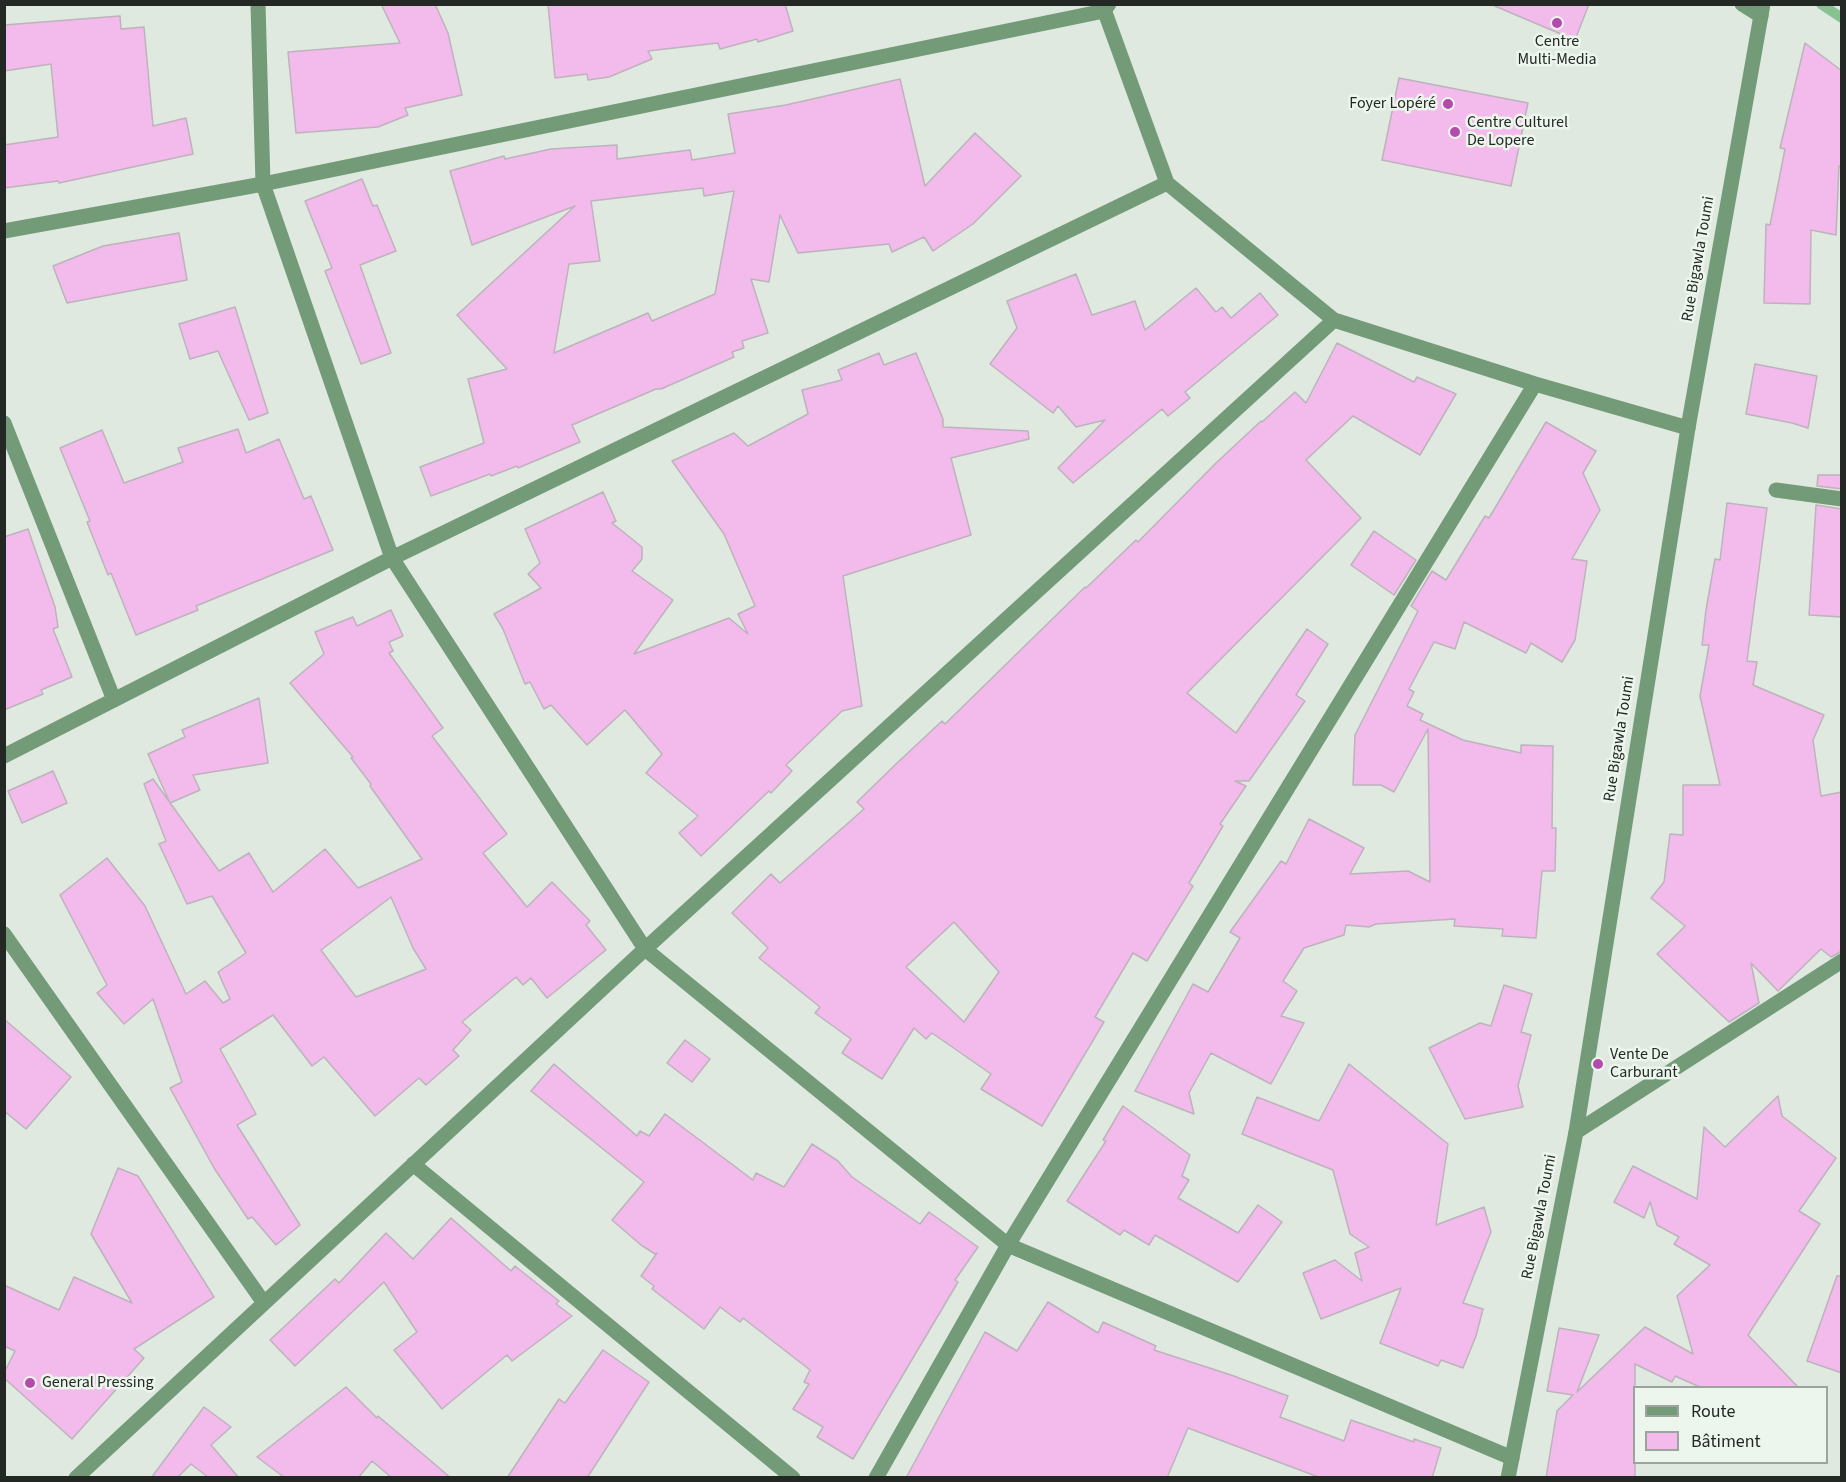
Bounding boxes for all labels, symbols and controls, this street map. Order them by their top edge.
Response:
marker: Centre Multi-Media [1550,16,1564,30]
place label: Centre Multi-Media [1517,32,1597,70]
place label: Foyer Lopéré [1349,94,1436,114]
marker: Foyer Lopéré [1441,97,1455,111]
place label: Centre Culturel De Lopere [1467,113,1568,151]
marker: Centre Culturel De Lopere [1448,125,1462,139]
street label: Rue Bigawla Toumi [1679,195,1719,323]
street label: Rue Bigawla Toumi [1601,675,1639,803]
place label: Vente De Carburant [1610,1045,1678,1083]
marker: Vente De Carburant [1591,1057,1605,1071]
street label: Rue Bigawla Toumi [1518,1153,1562,1281]
place label: General Pressing [42,1373,154,1393]
marker: General Pressing [23,1376,37,1390]
legend [1633,1386,1828,1464]
text: Route [1691,1399,1735,1424]
text: Bâtiment [1691,1429,1761,1454]

